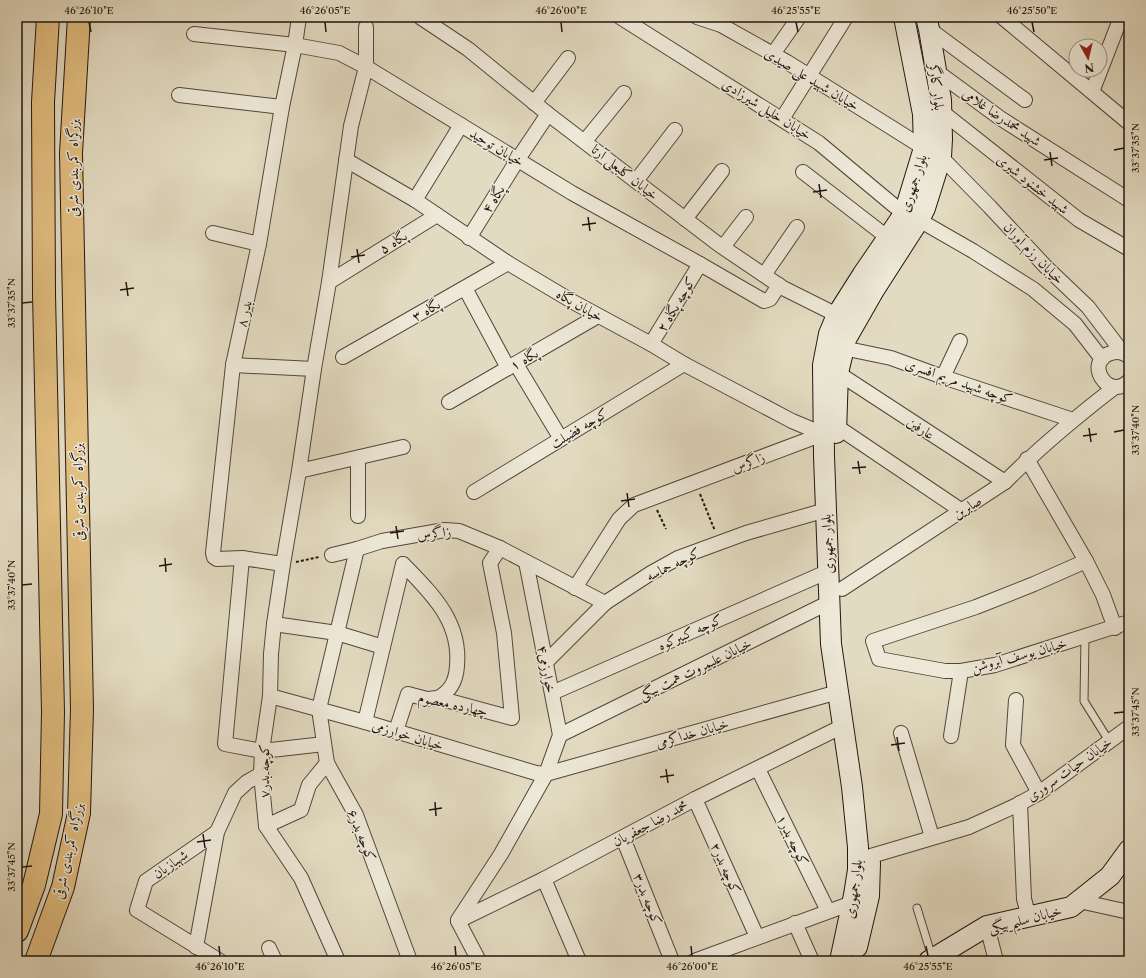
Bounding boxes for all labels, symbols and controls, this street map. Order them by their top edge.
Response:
text: 46°26'10"E [64,4,114,17]
text: 46°26'05"E [300,4,350,17]
text: 46°26'00"E [535,4,587,17]
text: 46°25'55"E [771,4,821,17]
text: 46°25'50"E [1007,4,1057,17]
north arrow [1068,38,1108,78]
street label: خیابان شهید علی صیدی [761,44,863,115]
text: N [1083,60,1095,76]
street label: بلوار کارگر [925,61,949,112]
street label: خیابان خلیل شیرزادی [718,74,815,145]
street label: شهید محمدرضا غلامی [959,84,1045,151]
street label: بزرگراه کمربندی شرقی [64,119,83,217]
text: 33°37'35"N [1129,123,1142,173]
street label: خیابان توحید [467,124,527,170]
street label: خیابان کلبعلی آرتا [587,140,662,205]
street label: شهید خشنود شیری [993,150,1073,219]
street label: بلوار جمهوری [895,151,931,214]
street label: پگاه ۴ [477,180,511,217]
street label: خیابان رزم آوران [997,218,1068,291]
street label: پگاه ۵ [376,226,413,259]
street label: کوچه پگاه ۲ [652,273,701,336]
text: 33°37'35"N [5,278,18,328]
street label: خیابان پگاه [552,284,607,327]
street label: پگاه ۳ [409,294,446,327]
street label: بدر ۸ [232,299,256,329]
street label: پگاه ۱ [507,343,544,376]
street label: کوچه شهید مریم افسری [902,354,1015,412]
street label: کوچه فضیلت [547,404,612,453]
text: 33°37'40"N [1129,405,1142,455]
street label: عارفین [904,413,938,443]
street label: بزرگراه کمربندی شرقی [68,442,89,541]
street label: زاگرس [729,447,767,477]
street label: صابرین [949,491,985,523]
street label: بلوار جمهوری [816,513,838,574]
street label: زاگرس [416,522,452,544]
street label: کوچه حماسه [643,543,704,586]
text: 33°37'40"N [5,560,18,610]
street label: کوچه کبیرکوه [655,610,726,655]
street label: خیابان علیمروت همت بیگی [636,634,755,705]
street label: خیابان یوسف آبروشن [969,634,1069,677]
street label: خوارزمی۴ [534,643,560,695]
text: 33°37'45"N [1129,687,1142,737]
street label: چهارده معصوم [416,688,489,724]
street label: خیابان خداکرمی [653,714,731,752]
street label: خیابان خوارزمی [370,716,446,754]
street label: خیابان حیات سروری [1023,733,1116,806]
street label: کوچه بدر۷ [255,744,274,798]
street label: محمد رضا جعفریان [609,796,691,850]
street label: بزرگراه کمربندی شرقی [49,801,88,901]
street label: کوچه بدر۶ [343,806,381,864]
street label: کوچه بدر۱ [772,812,813,869]
street label: کوچه بدر۲ [706,839,745,897]
text: 33°37'45"N [5,842,18,892]
street label: شهبازیان [149,845,192,883]
street label: بلوار جمهوری [840,858,866,920]
street label: کوچه بدر۳ [629,870,667,928]
street label: خیابان سلیم بیگی [986,901,1065,942]
text: 46°26'10"E [195,960,245,973]
text: 46°26'05"E [431,960,481,973]
text: 46°26'00"E [666,960,718,973]
text: 46°25'55"E [903,960,953,973]

